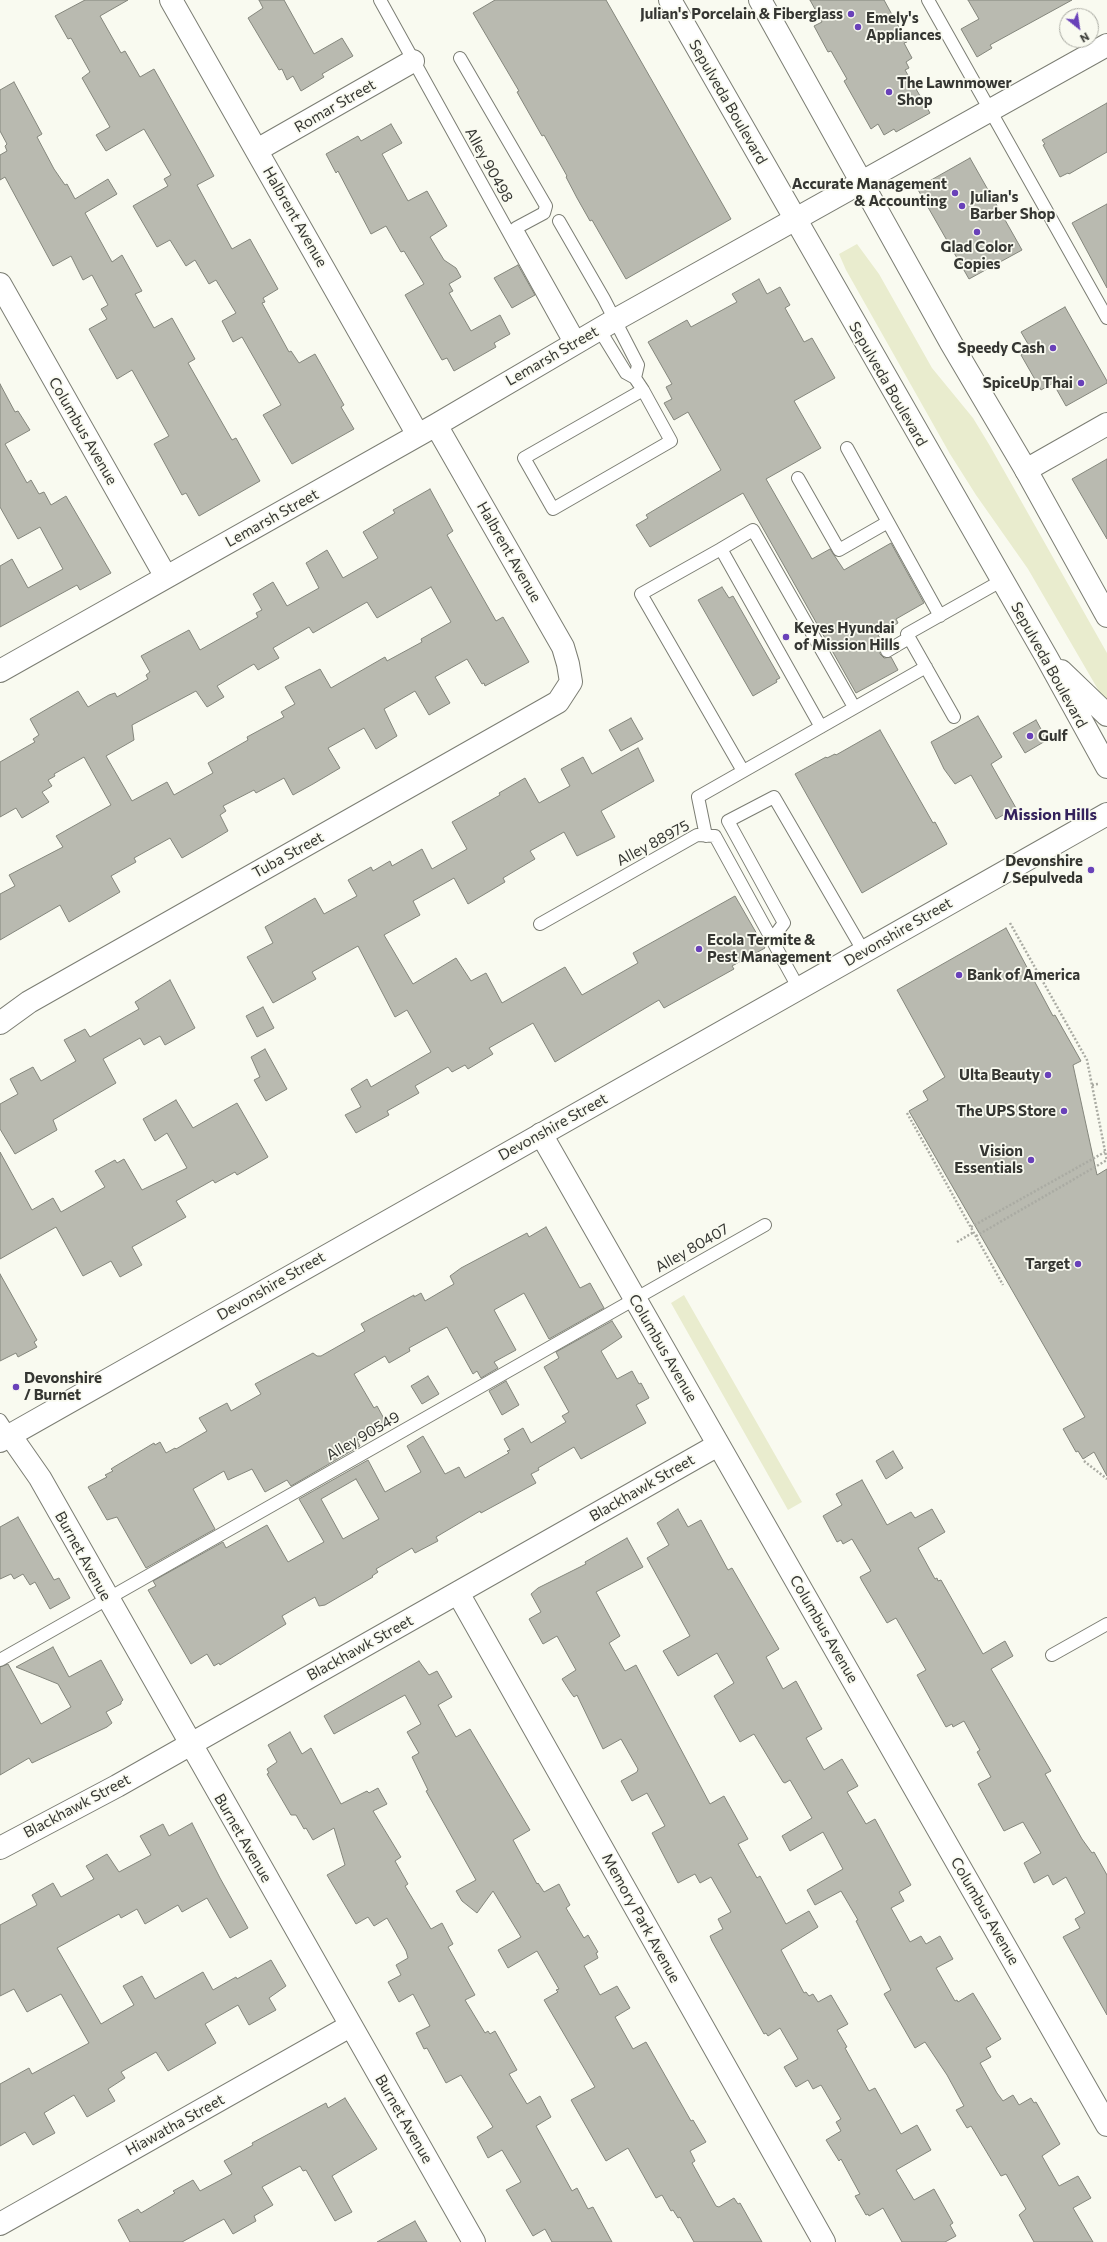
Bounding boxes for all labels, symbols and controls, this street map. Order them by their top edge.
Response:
place label: Julian's Porcelain & Fiberglass [640,5,843,23]
north arrow [1059,8,1099,48]
marker: Julian's Porcelain & Fiberglass [846,9,856,19]
place label: Emely's Appliances [866,9,942,44]
marker: Emely's Appliances [853,22,863,32]
text: N [1078,30,1092,46]
street label: Sepulveda Boulevard [685,37,771,167]
place label: The Lawnmower Shop [897,74,1012,109]
street label: Romar Street [291,76,379,136]
marker: The Lawnmower Shop [884,87,894,97]
street label: Alley 90498 [461,125,517,205]
street label: Halbrent Avenue [259,164,331,270]
place label: Accurate Management & Accounting [792,175,947,210]
marker: Accurate Management & Accounting [950,188,960,198]
place label: Julian's Barber Shop [970,188,1055,223]
marker: Julian's Barber Shop [957,201,967,211]
marker: Glad Color Copies [972,227,982,237]
place label: Glad Color Copies [940,238,1014,273]
street label: Sepulveda Boulevard [845,319,931,449]
street label: Lemarsh Street [503,322,601,390]
place label: Speedy Cash [958,339,1045,357]
marker: Speedy Cash [1048,343,1058,353]
street label: Columbus Avenue [45,374,121,488]
place label: SpiceUp Thai [983,374,1073,392]
marker: SpiceUp Thai [1076,378,1086,388]
street label: Lemarsh Street [222,485,322,551]
street label: Halbrent Avenue [473,499,545,605]
street label: Sepulveda Boulevard [1007,599,1091,731]
place label: Keyes Hyundai of Mission Hills [794,619,900,654]
marker: Keyes Hyundai of Mission Hills [781,632,791,642]
place label: Gulf [1038,727,1068,745]
marker: Gulf [1025,731,1035,741]
district label: Mission Hills [1003,805,1097,825]
street label: Alley 88975 [613,816,693,870]
street label: Tuba Street [249,828,327,882]
place label: Devonshire / Sepulveda [1002,852,1083,887]
marker: Devonshire / Sepulveda [1086,865,1096,875]
street label: Devonshire Street [841,894,955,970]
place label: Ecola Termite & Pest Management [707,931,831,966]
marker: Ecola Termite & Pest Management [694,944,704,954]
place label: Bank of America [967,966,1080,984]
marker: Bank of America [954,970,964,980]
place label: Ulta Beauty [959,1066,1040,1084]
marker: Ulta Beauty [1043,1070,1053,1080]
street label: Devonshire Street [495,1090,611,1164]
place label: The UPS Store [956,1102,1056,1120]
marker: The UPS Store [1059,1106,1069,1116]
place label: Vision Essentials [954,1142,1023,1177]
marker: Vision Essentials [1026,1155,1036,1165]
street label: Alley 80407 [652,1220,732,1276]
street label: Devonshire Street [214,1248,328,1324]
place label: Target [1025,1255,1070,1273]
marker: Target [1073,1259,1083,1269]
street label: Columbus Avenue [625,1291,701,1405]
place label: Devonshire / Burnet [24,1369,102,1404]
marker: Devonshire / Burnet [11,1382,21,1392]
street label: Alley 90549 [323,1408,403,1464]
street label: Blackhawk Street [586,1451,698,1525]
street label: Burnet Avenue [51,1508,115,1604]
street label: Columbus Avenue [786,1572,862,1686]
street label: Blackhawk Street [304,1611,416,1685]
street label: Blackhawk Street [20,1770,134,1842]
street label: Burnet Avenue [210,1790,276,1886]
street label: Memory Park Avenue [598,1850,684,1986]
street label: Columbus Avenue [947,1854,1023,1968]
street label: Burnet Avenue [371,2071,437,2167]
street label: Hiawatha Street [122,2090,228,2160]

